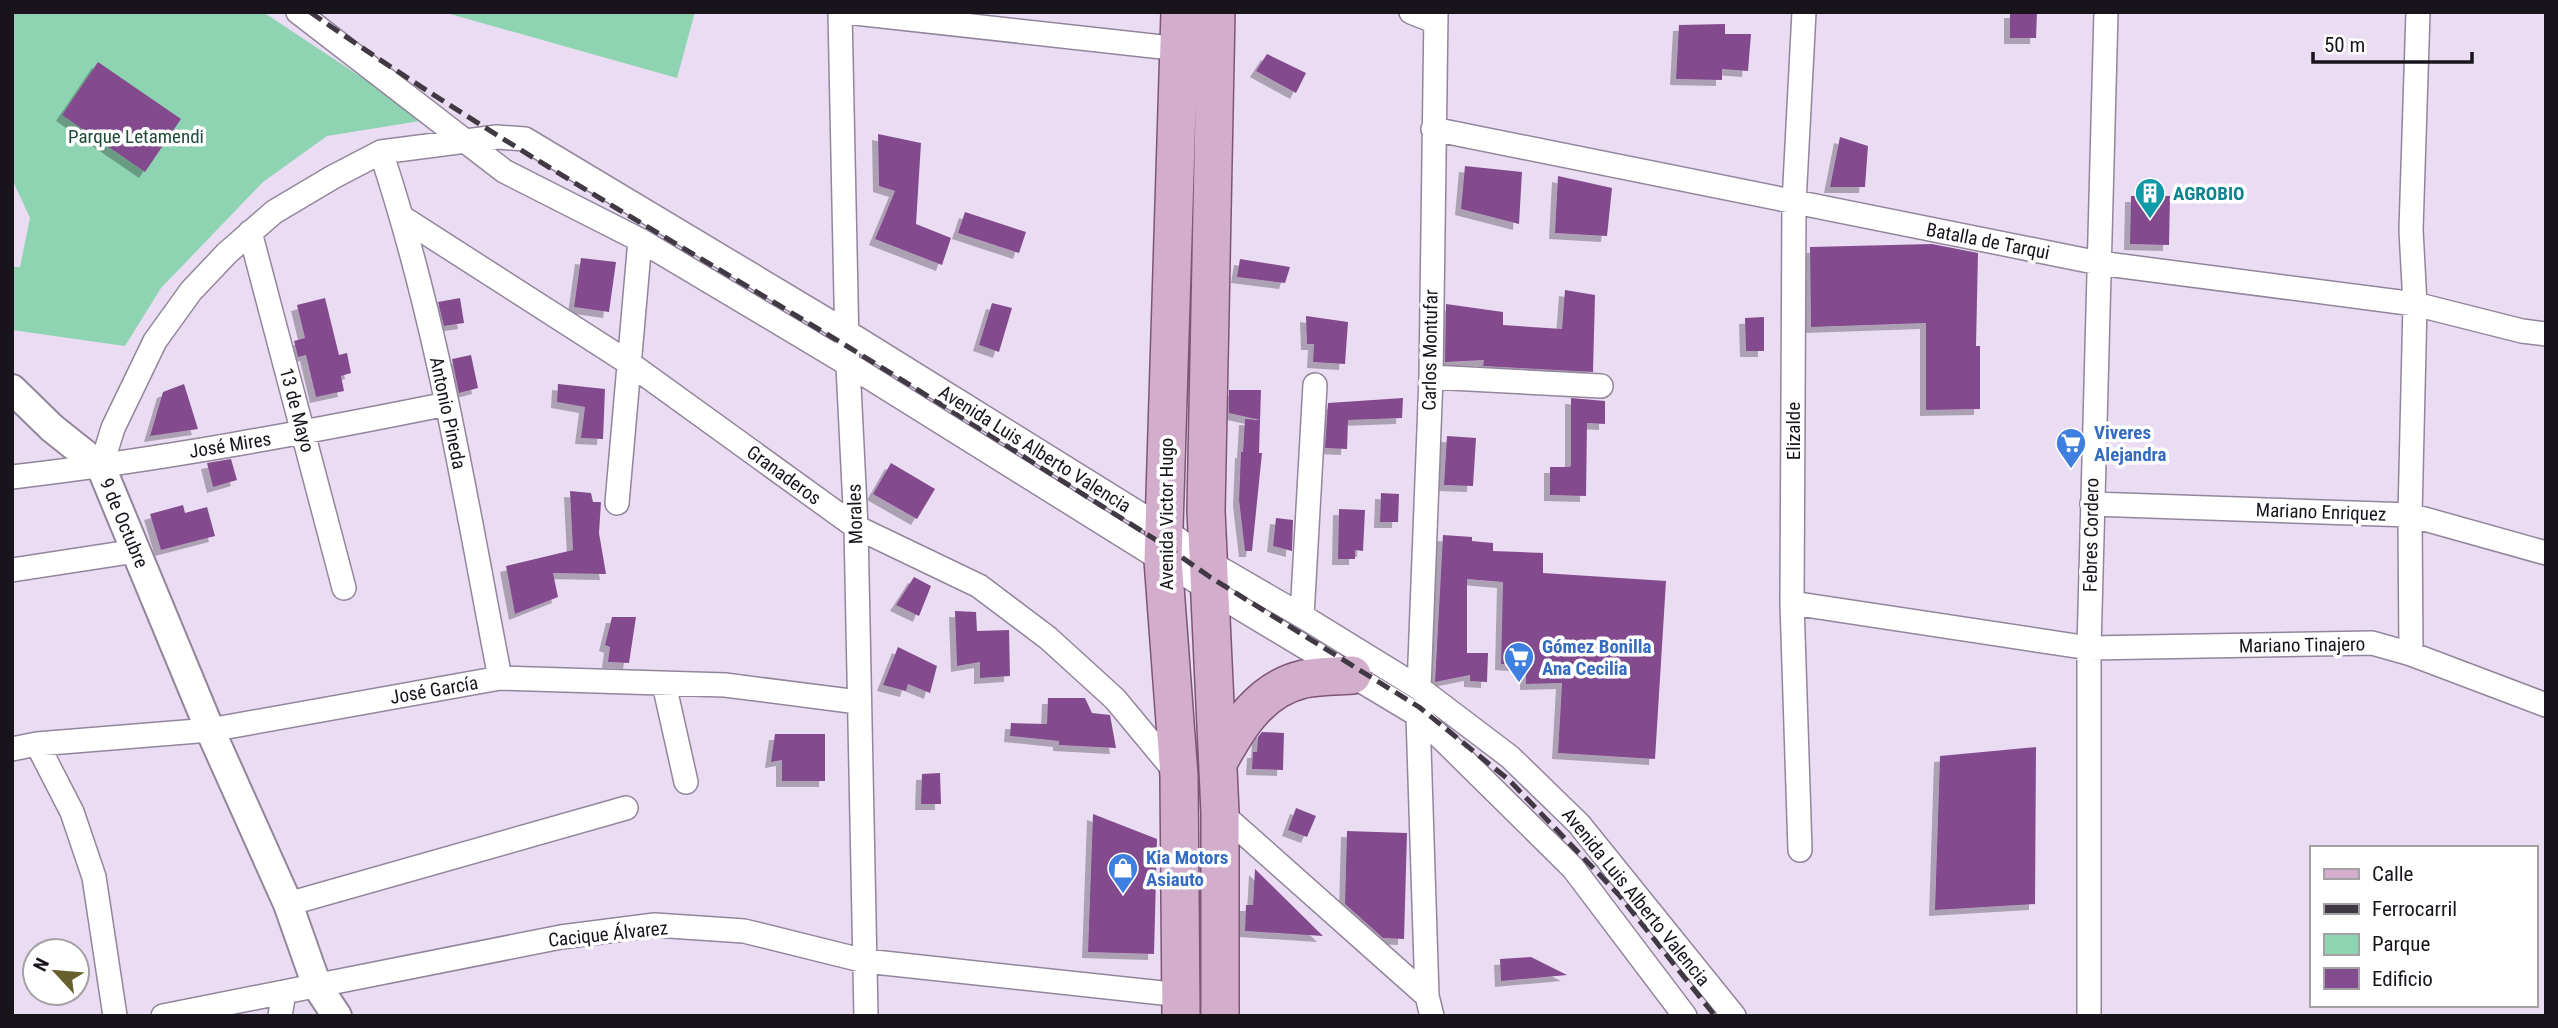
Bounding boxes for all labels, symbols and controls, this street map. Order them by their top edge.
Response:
scale bar [2313,21,2472,65]
text: 50 m [2324,33,2365,57]
park label: Parque Letamendi [68,125,204,148]
building icon: AGROBIO [2133,176,2167,220]
place label: AGROBIO [2173,182,2245,205]
street label: Batalla de Tarqui [1924,218,2052,264]
street label: Carlos Montufar [1417,289,1443,411]
street label: Antonio Pineda [425,355,471,471]
street label: 13 de Mayo [275,365,319,455]
street label: Avenida Luis Alberto Valencia [935,380,1135,518]
street label: Elizalde [1782,402,1805,460]
place label: Viveres Alejandra [2094,421,2167,466]
supermarket icon: Viveres Alejandra [2054,426,2088,470]
street label: José Mires [187,427,273,463]
street label: Avenida Victor Hugo [1155,438,1178,590]
street label: Granaderos [742,440,826,510]
street label: 9 de Octubre [95,475,153,571]
street label: Febres Cordero [2079,478,2103,592]
street label: Morales [842,483,868,545]
street label: Mariano Enriquez [2255,498,2387,526]
street label: Mariano Tinajero [2239,632,2365,658]
place label: Gómez Bonilla Ana Cecilia [1542,635,1652,680]
supermarket icon: Gómez Bonilla Ana Cecilia [1502,640,1536,684]
street label: José García [388,671,480,709]
street label: Avenida Luis Alberto Valencia [1557,803,1715,991]
place label: Kia Motors Asiauto [1146,846,1228,891]
legend [2310,846,2537,1007]
shop icon: Kia Motors Asiauto [1106,851,1140,895]
text: Calle [2372,862,2414,886]
text: Ferrocarril [2372,897,2457,921]
street label: Cacique Álvarez [547,916,669,952]
text: Parque [2372,932,2430,956]
north arrow [21,937,91,1007]
text: N [28,954,54,975]
text: Edificio [2372,967,2433,991]

